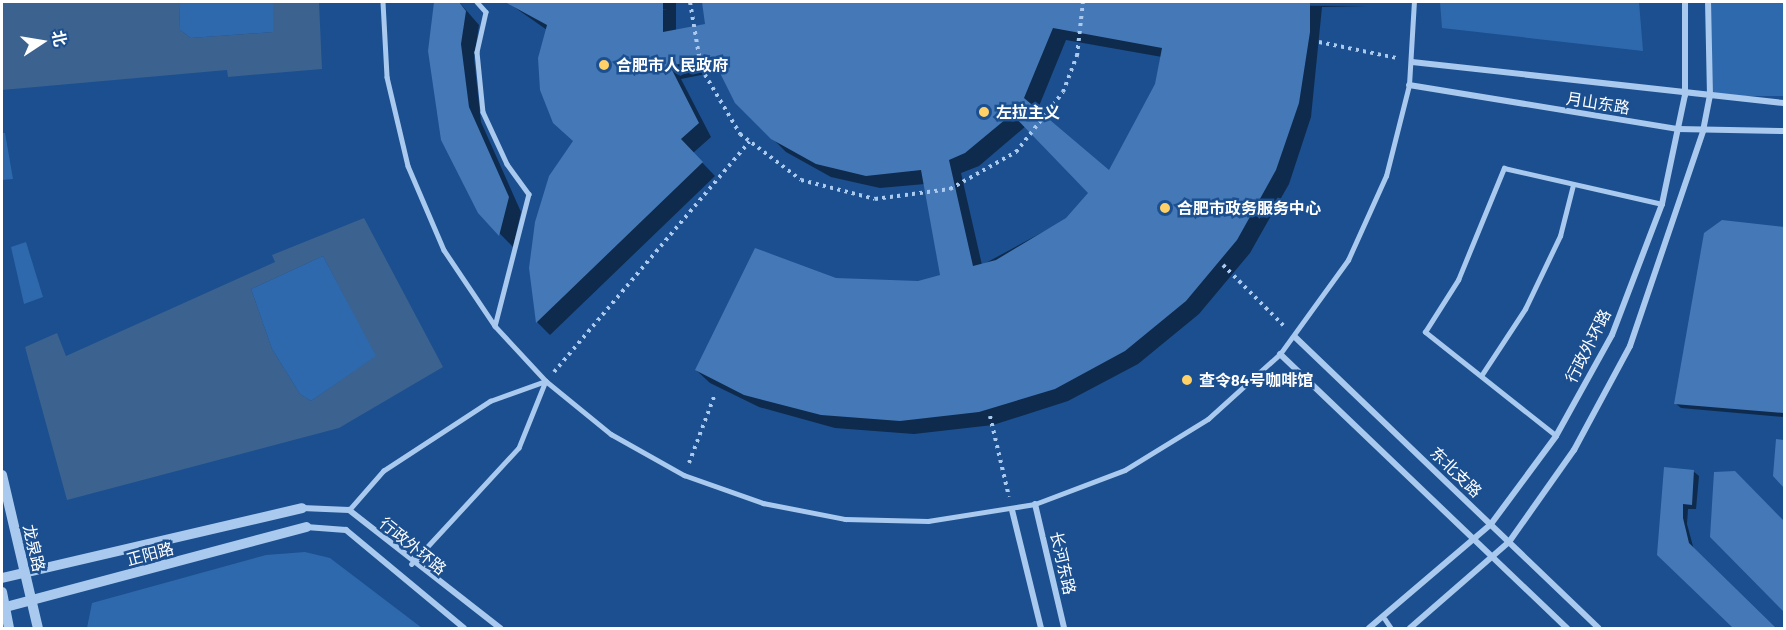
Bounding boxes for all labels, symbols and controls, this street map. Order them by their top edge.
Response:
north arrow [12,12,72,72]
text: 北 [49,28,71,48]
place label: 合肥市人民政府 [616,55,728,75]
marker: 合肥市人民政府 [597,58,611,72]
street label: 月山东路 [1565,89,1631,117]
place label: 左拉主义 [996,102,1060,122]
marker: 左拉主义 [977,105,991,119]
place label: 合肥市政务服务中心 [1177,198,1321,218]
marker: 合肥市政务服务中心 [1158,201,1172,215]
street label: 行政外环路 [1561,306,1615,386]
place label: 查令84号咖啡馆 [1199,370,1313,390]
marker: 查令84号咖啡馆 [1180,373,1194,387]
street label: 东北支路 [1426,443,1486,501]
street label: 行政外环路 [376,513,450,579]
street label: 龙泉路 [19,522,49,574]
street label: 长河东路 [1046,530,1080,596]
street label: 正阳路 [124,539,176,569]

